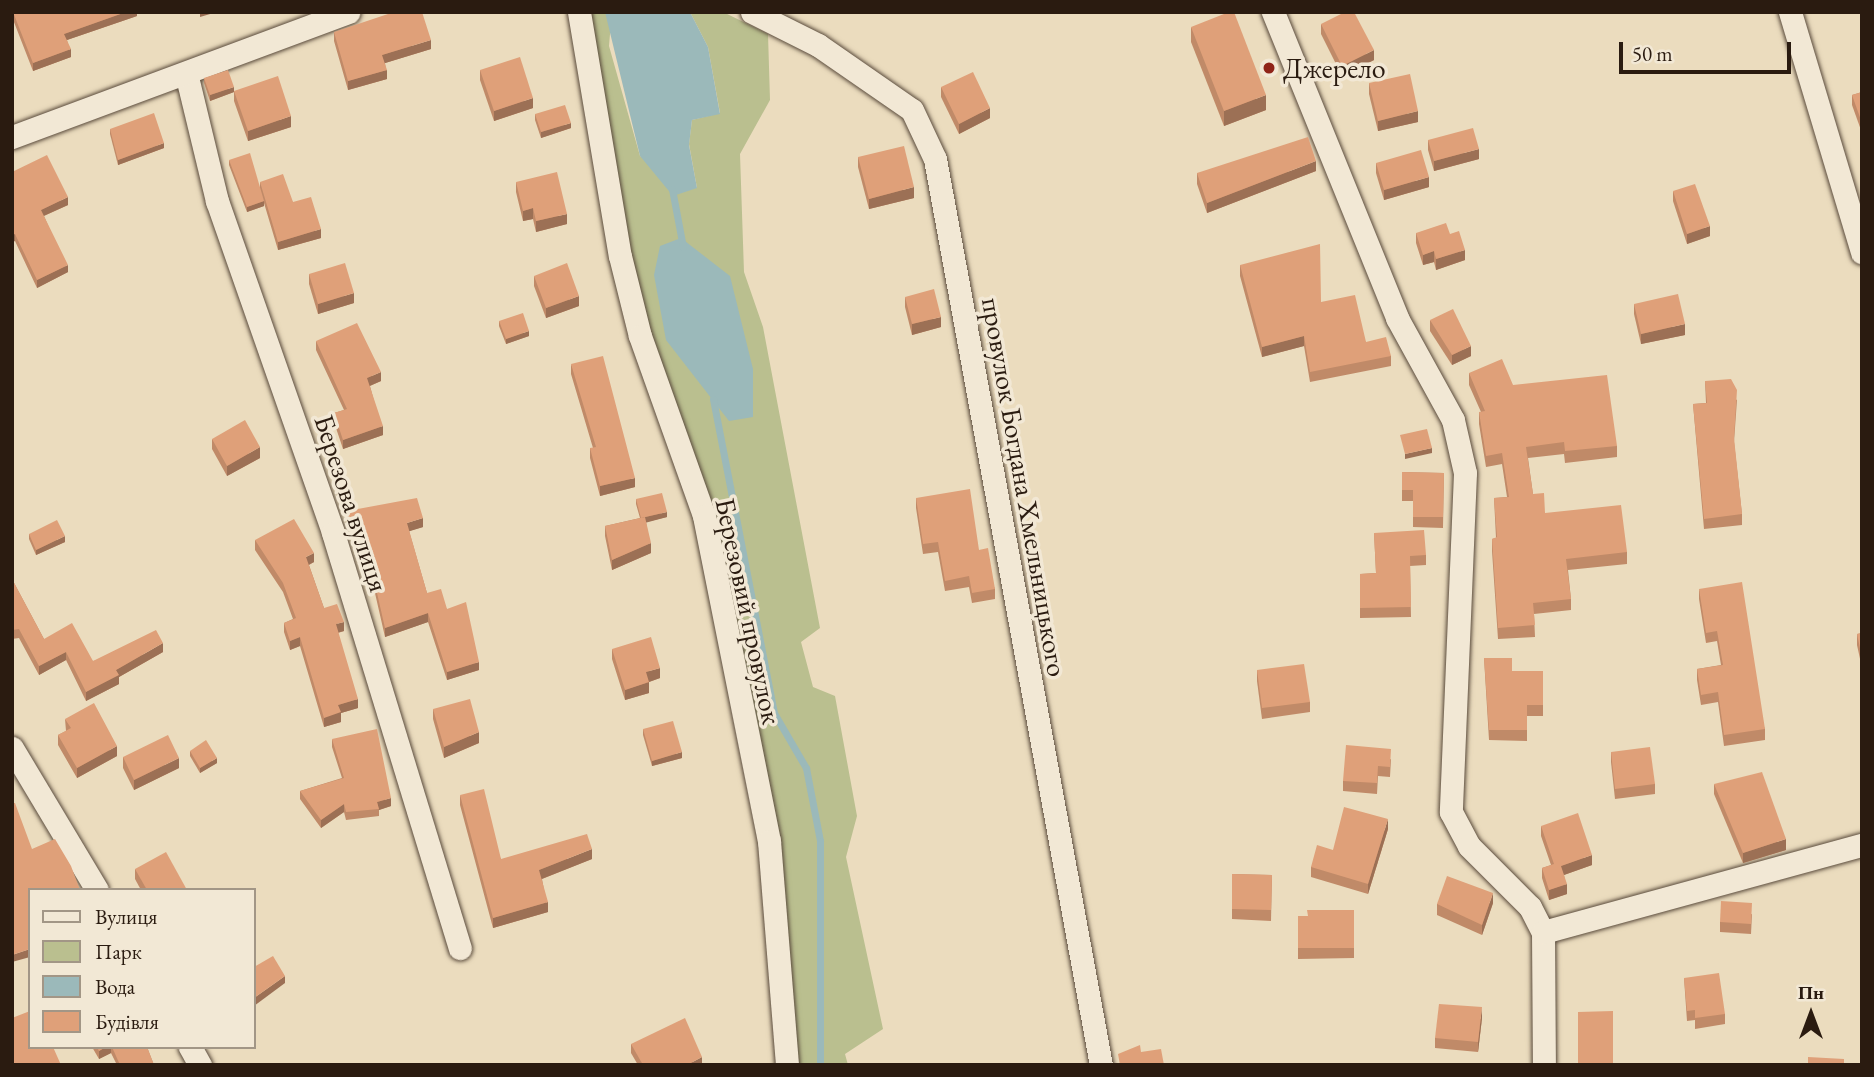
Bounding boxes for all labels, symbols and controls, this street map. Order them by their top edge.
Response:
scale bar [1622,28,1794,72]
text: 50 m [1632,40,1673,67]
place label: Джерело [1283,51,1386,85]
marker: Джерело [1261,60,1277,76]
street label: провулок Богдана Хмельницького [975,295,1075,679]
street label: Березова вулиця [308,410,396,596]
street label: Березовий провулок [709,495,789,727]
legend [28,888,256,1049]
text: Вулиця [95,903,157,930]
text: Парк [95,938,142,965]
text: Вода [95,973,135,1000]
north arrow [1776,979,1846,1049]
text: Пн [1798,980,1824,1005]
text: Будівля [95,1008,159,1035]

